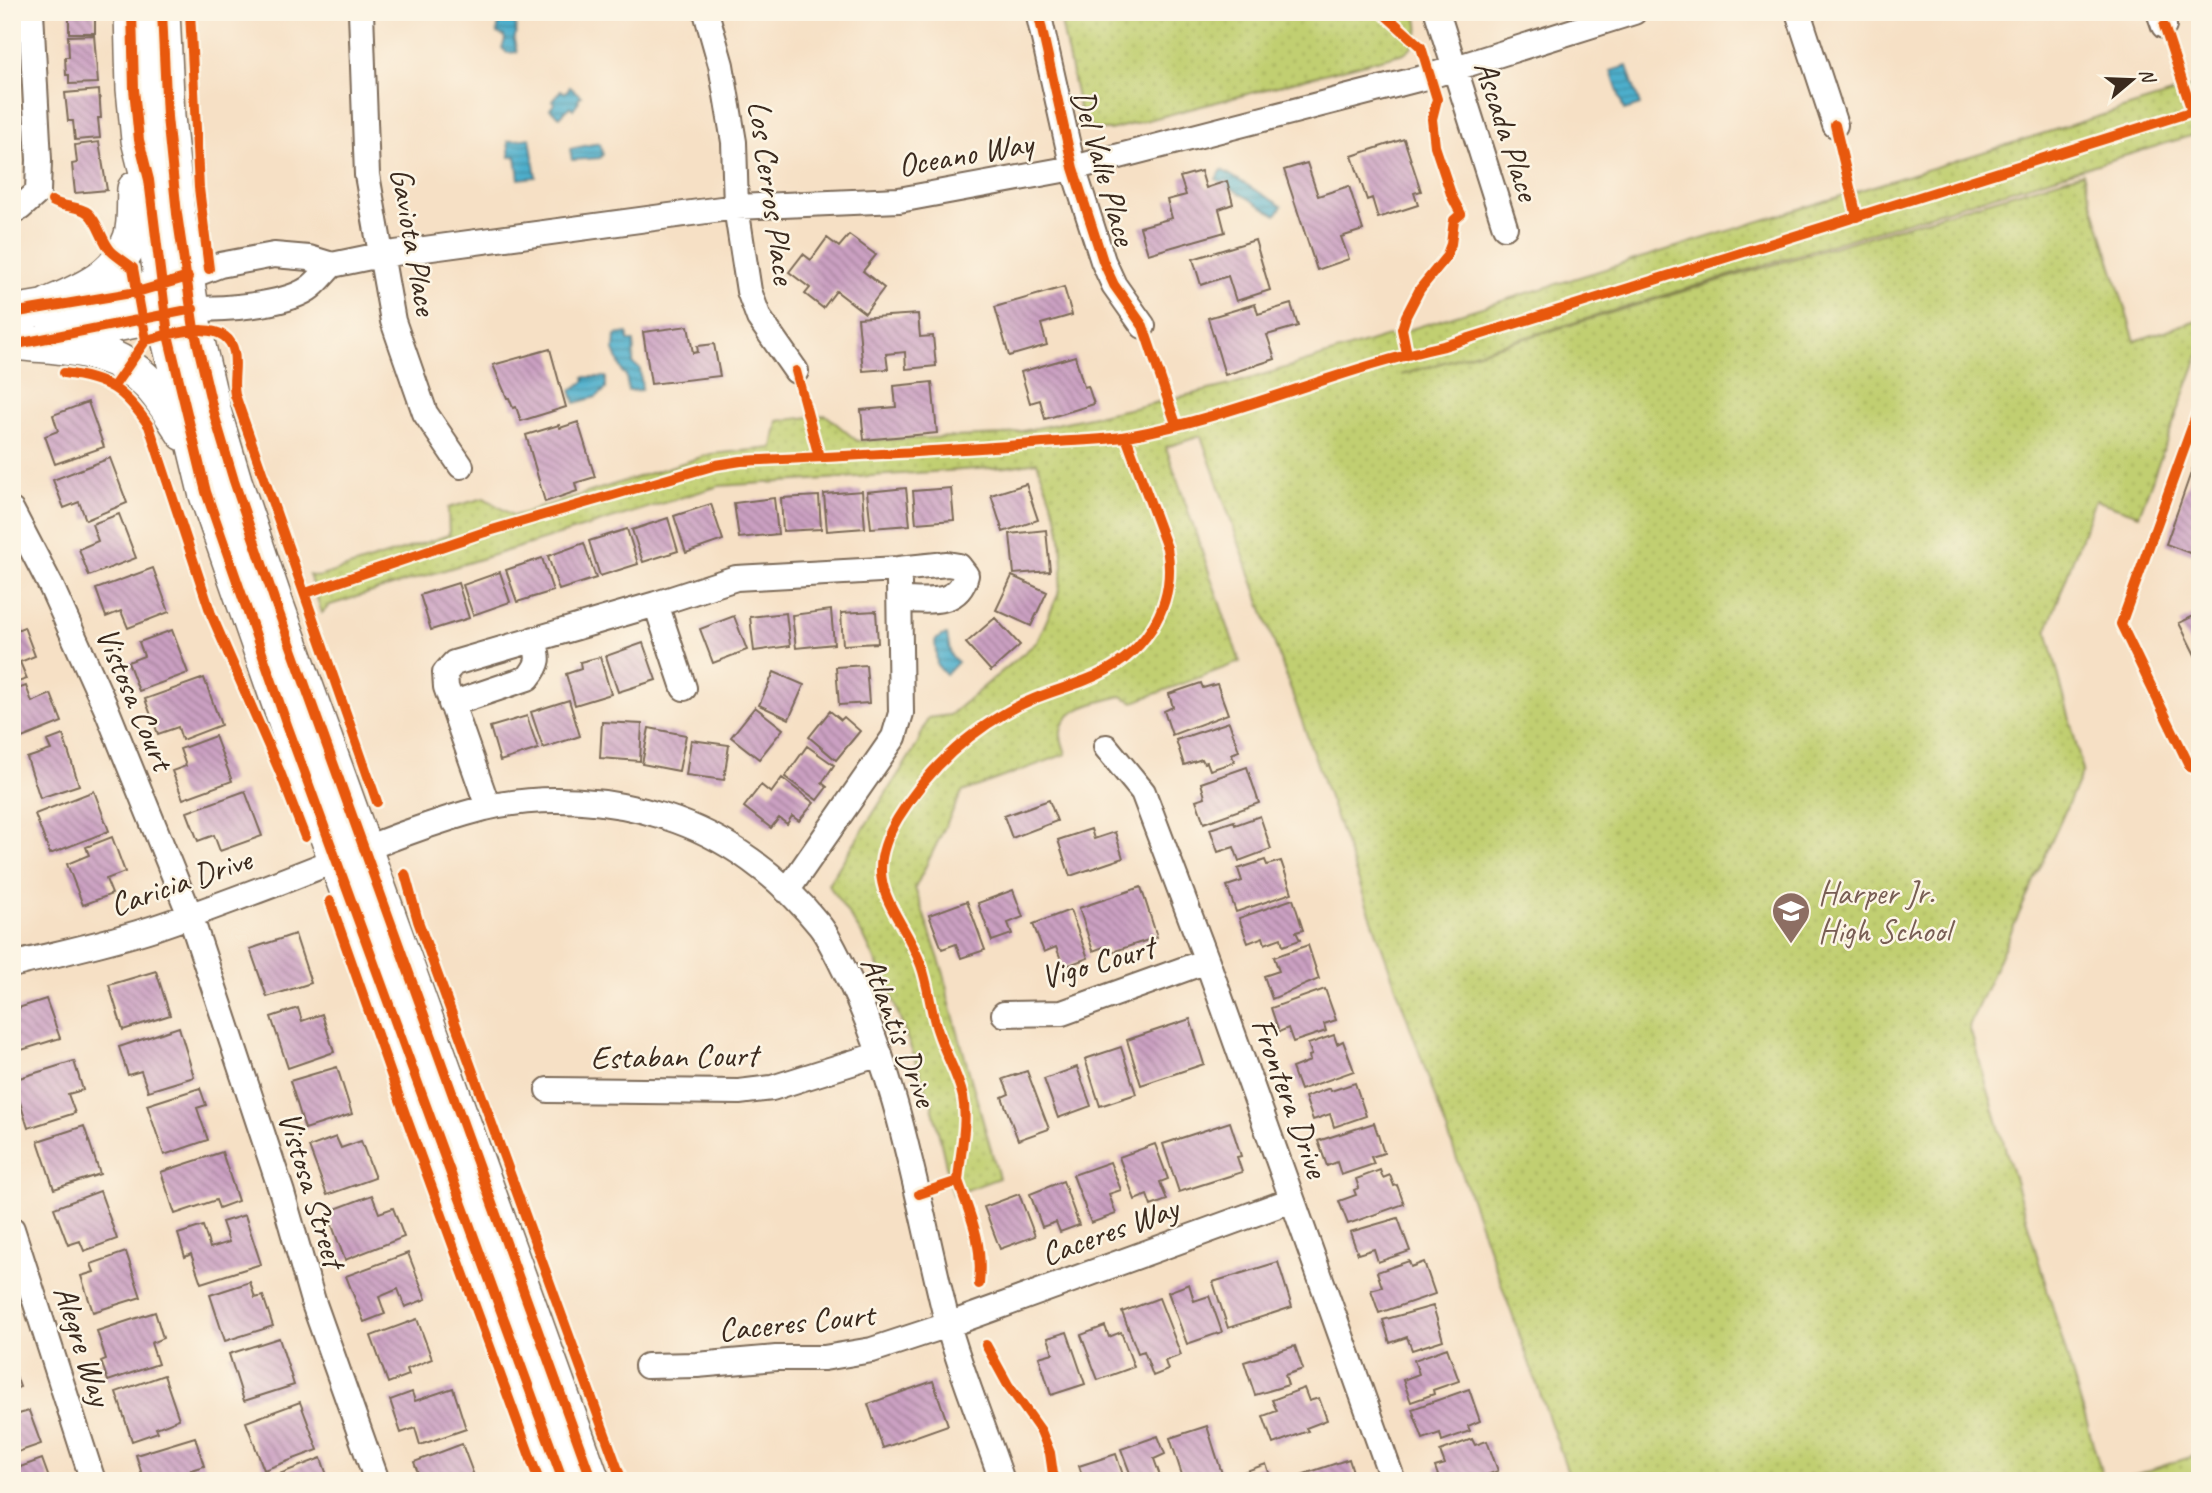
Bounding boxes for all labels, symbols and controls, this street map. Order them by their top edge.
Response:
north arrow [2096,46,2166,116]
street label: Ascada Place [1465,55,1550,208]
text: N [2134,65,2161,87]
street label: Del Valle Place [1062,85,1147,252]
street label: Los Cerros Place [738,98,806,289]
street label: Oceano Way [895,121,1038,186]
street label: Gaviota Place [380,164,448,320]
street label: Vistosa Court [86,621,185,779]
street label: Caricia Drive [104,837,259,926]
place label: Harper Jr. High School [1818,872,1956,952]
school or university icon: Harper Jr. High School [1770,890,1812,945]
street label: Vigo Court [1036,925,1163,998]
street label: Atlantis Drive [851,950,948,1114]
street label: Frontera Drive [1242,1012,1339,1185]
street label: Estaban Court [590,1033,762,1078]
street label: Vistosa Street [268,1106,357,1276]
street label: Caceres Way [1035,1186,1186,1275]
street label: Alegre Way [44,1280,123,1413]
street label: Caceres Court [716,1293,879,1351]

